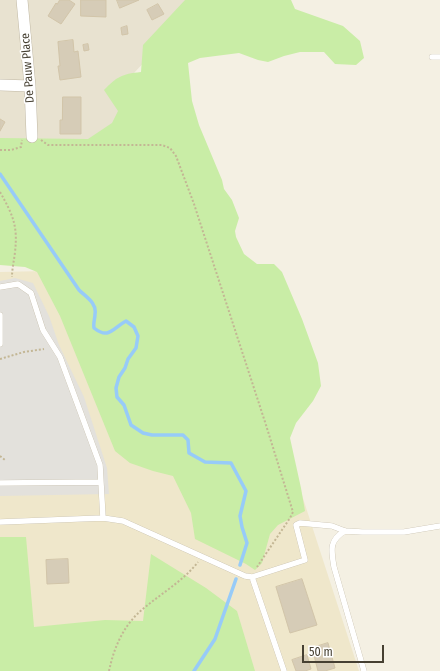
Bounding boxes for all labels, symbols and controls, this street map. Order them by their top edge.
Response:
street label: De Pauw Place [18,32,38,104]
scale bar [304,637,386,663]
text: 50 m [309,645,333,659]

